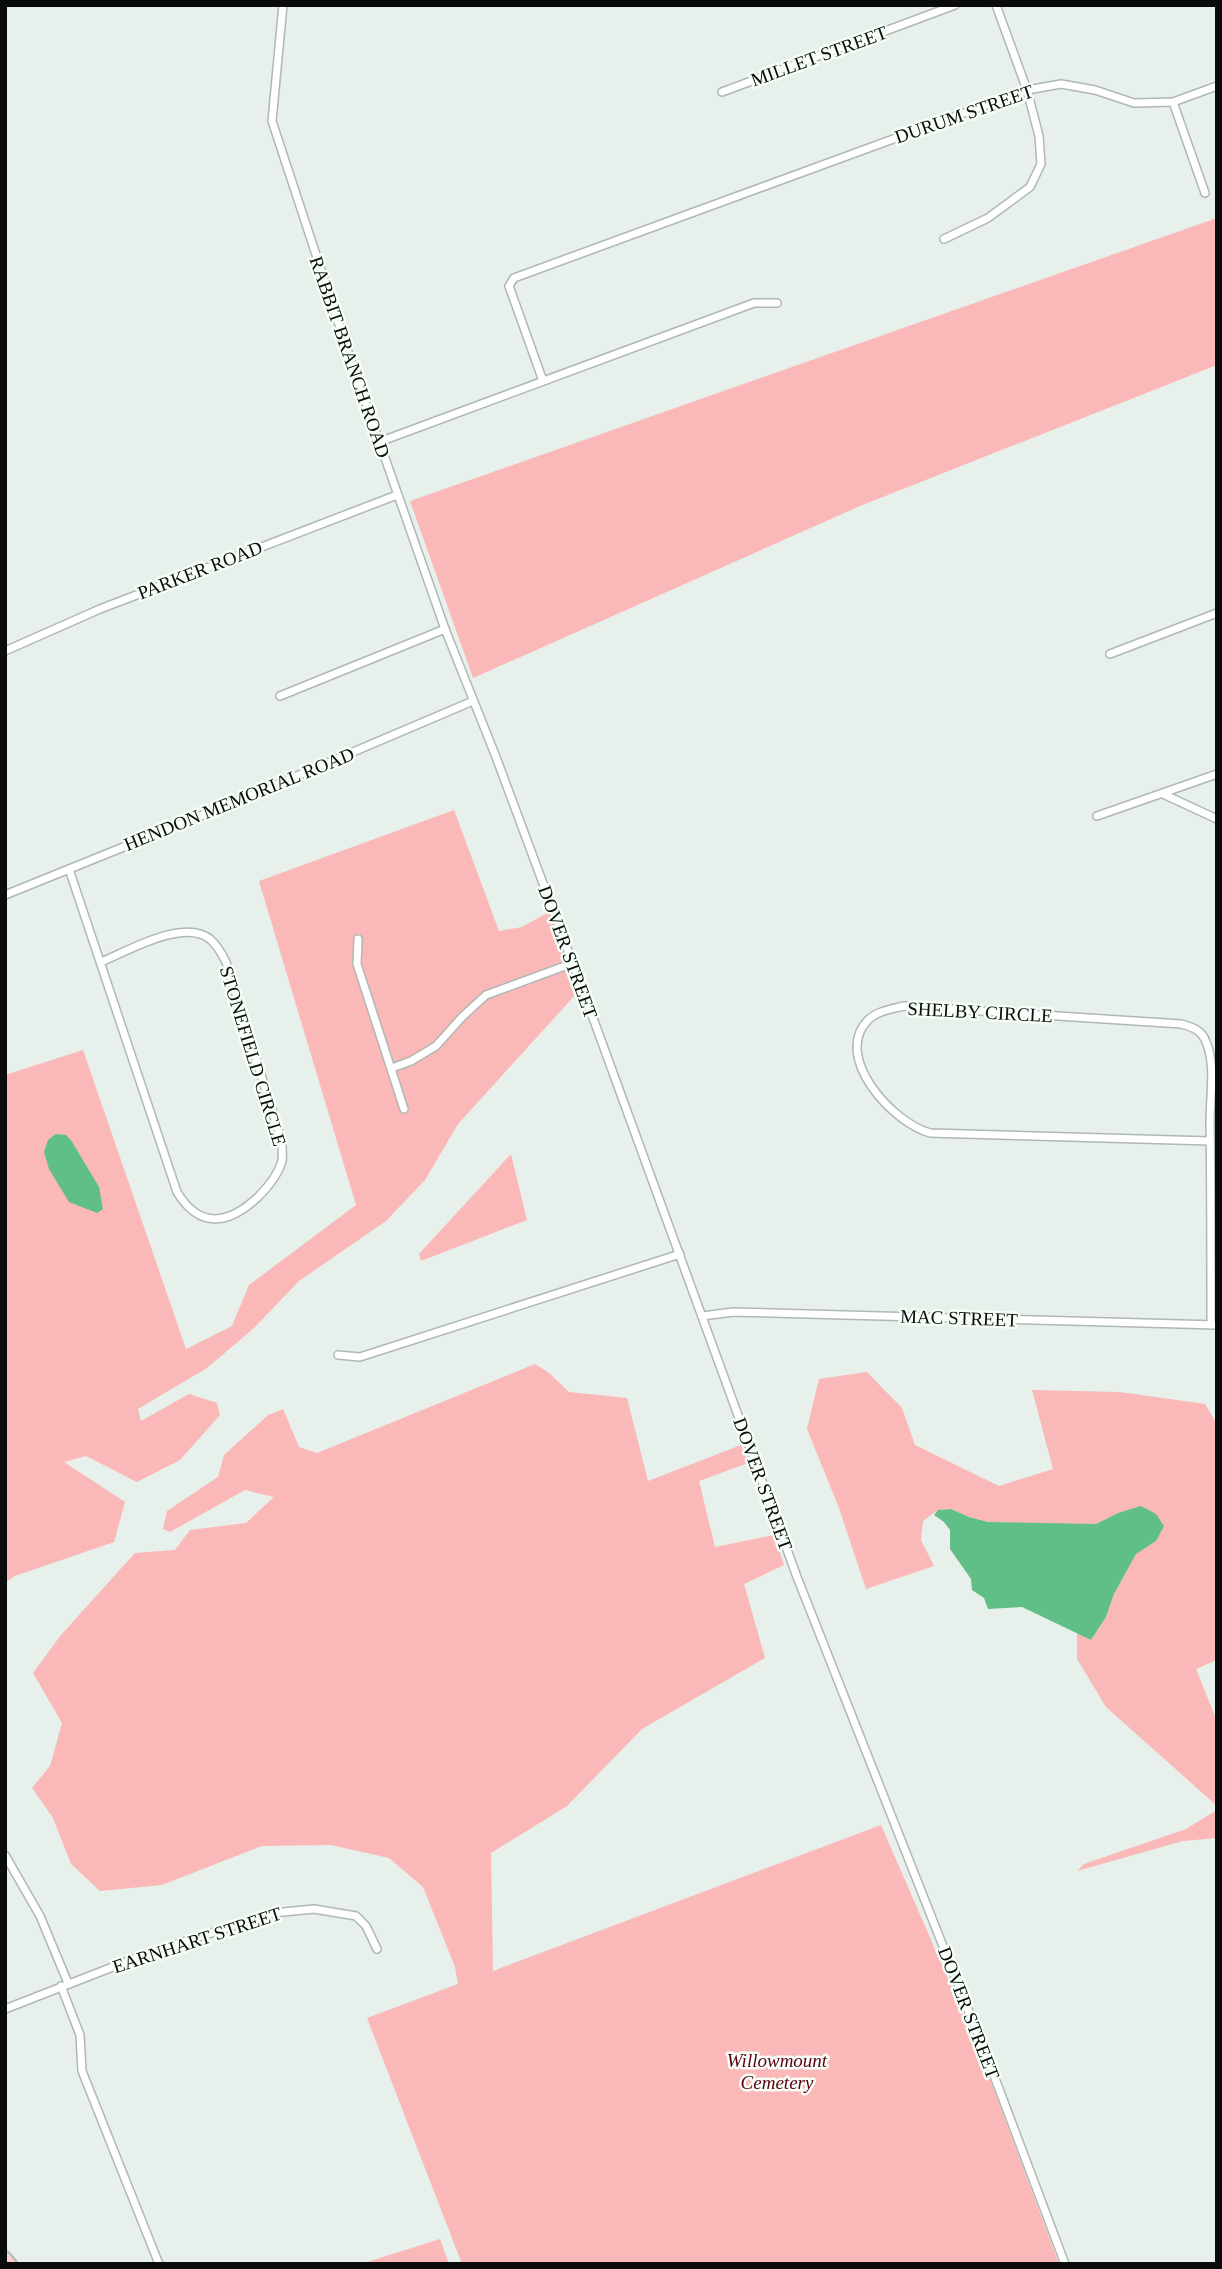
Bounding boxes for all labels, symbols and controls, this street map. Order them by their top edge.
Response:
street label: MILLET STREET [748,21,890,90]
street label: DURUM STREET [892,80,1036,148]
street label: RABBIT BRANCH ROAD [306,253,394,461]
street label: PARKER ROAD [135,537,265,603]
street label: HENDON MEMORIAL ROAD [121,743,357,855]
street label: DOVER STREET [534,883,602,1022]
street label: STONEFIELD CIRCLE [216,964,290,1148]
street label: SHELBY CIRCLE [907,998,1053,1026]
street label: MAC STREET [900,1305,1019,1331]
street label: DOVER STREET [729,1415,797,1554]
street label: EARNHART STREET [110,1903,284,1977]
street label: DOVER STREET [934,1944,1004,2082]
park label: Willowmount Cemetery [727,2050,828,2093]

